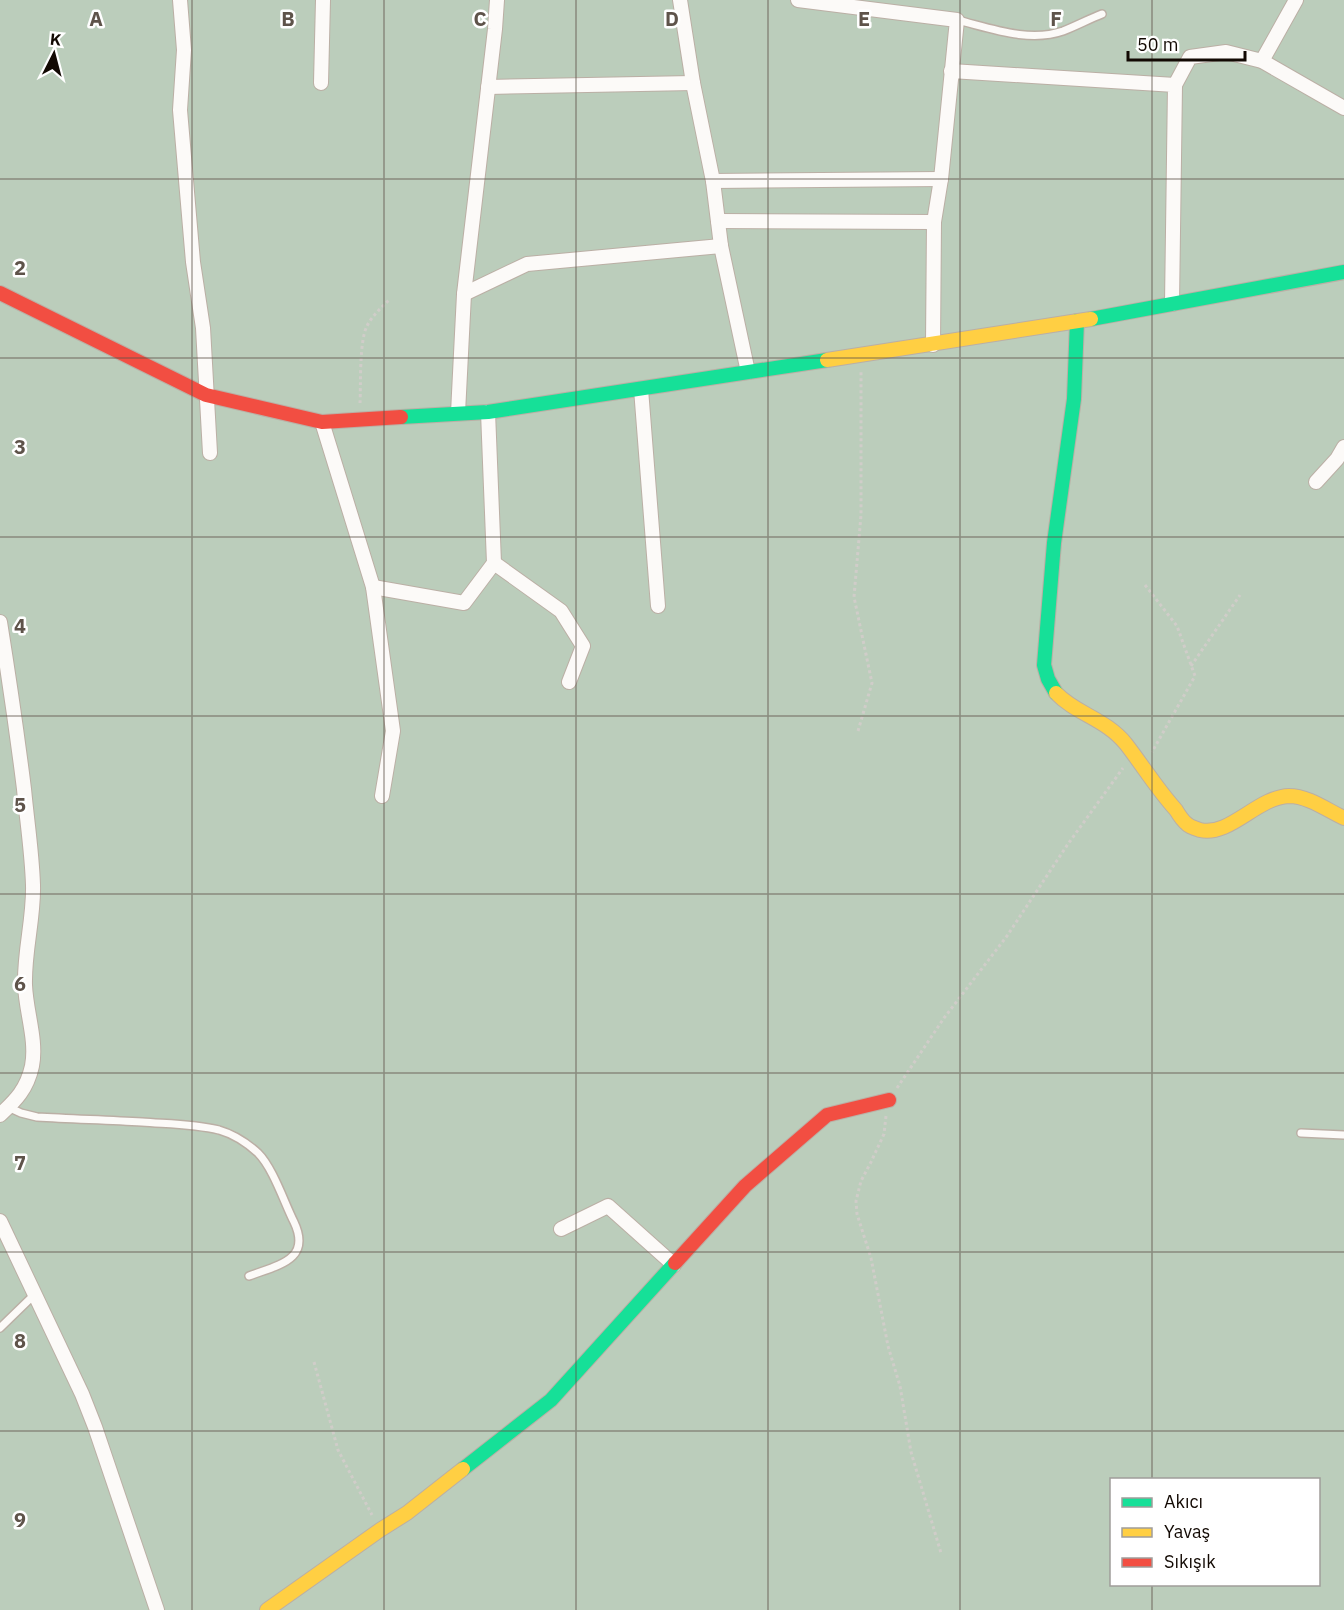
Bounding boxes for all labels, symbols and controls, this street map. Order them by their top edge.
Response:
text: A [89,5,103,32]
text: B [281,5,295,32]
text: C [473,5,487,32]
text: D [665,5,679,32]
text: E [858,5,870,32]
text: F [1050,5,1062,32]
north arrow [24,24,84,84]
scale bar [1128,24,1245,62]
text: K [49,29,62,50]
text: 50 m [1137,33,1179,56]
text: 2 [14,254,26,281]
text: 3 [14,433,26,460]
text: 4 [14,612,26,639]
text: 5 [14,791,26,818]
text: 6 [14,970,26,997]
text: 7 [14,1149,26,1176]
text: 8 [14,1327,26,1354]
legend [1110,1478,1320,1586]
text: Akıcı [1164,1490,1203,1513]
text: 9 [14,1506,26,1533]
text: Yavaş [1164,1520,1210,1543]
text: Sıkışık [1164,1550,1216,1573]

